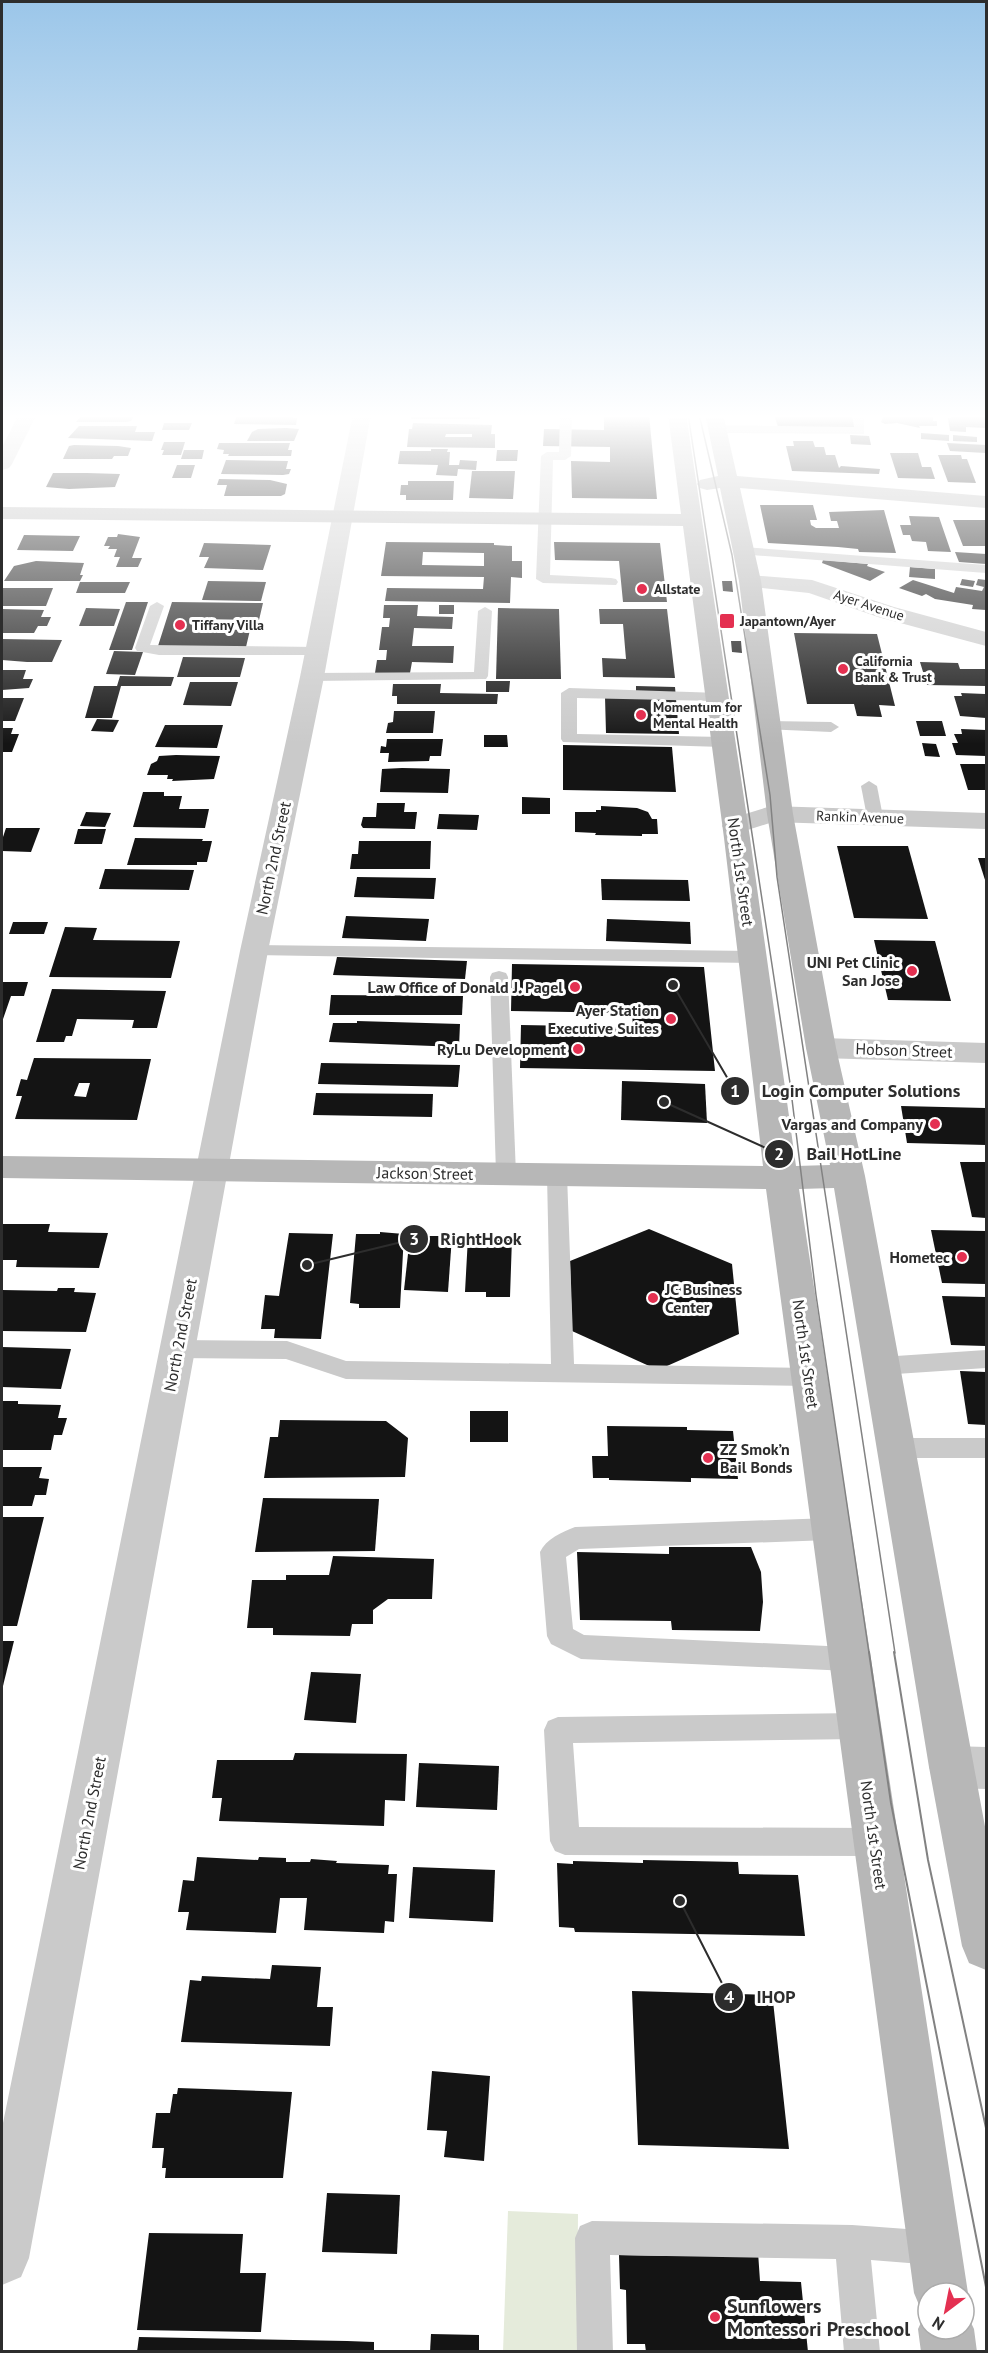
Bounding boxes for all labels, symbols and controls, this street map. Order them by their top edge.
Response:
place label: Allstate [654,580,700,598]
marker: Allstate [635,582,649,596]
street label: Ayer Avenue [832,585,906,625]
marker: Japantown/Ayer [718,612,736,630]
place label: Japantown/Ayer [739,612,836,630]
place label: Tiffany Villa [192,616,264,634]
marker: Tiffany Villa [173,618,187,632]
place label: California Bank & Trust [855,652,932,686]
marker: California Bank & Trust [836,662,850,676]
place label: Momentum for Mental Health [653,698,742,732]
marker: Momentum for Mental Health [634,708,648,722]
street label: North 2nd Street [251,799,295,916]
street label: Rankin Avenue [816,806,904,828]
street label: North 1st Street [723,816,759,928]
place label: UNI Pet Clinic San Jose [807,952,900,990]
marker: UNI Pet Clinic San Jose [905,964,919,978]
place label: Law Office of Donald J. Pagel [367,977,563,997]
marker: Law Office of Donald J. Pagel [568,980,582,994]
place label: Ayer Station Executive Suites [548,1000,659,1038]
marker: Ayer Station Executive Suites [664,1012,678,1026]
street label: Hobson Street [855,1038,953,1062]
place label: RyLu Development [437,1039,566,1059]
marker: RyLu Development [571,1042,585,1056]
callout: Login Computer Solutions [720,1073,973,1109]
text: 1 [730,1079,740,1102]
text: Login Computer Solutions [762,1079,961,1102]
place label: Vargas and Company [781,1114,923,1134]
marker: Vargas and Company [928,1117,942,1131]
callout: Bail HotLine [764,1136,913,1172]
text: 2 [774,1142,784,1165]
text: Bail HotLine [807,1142,901,1165]
street label: Jackson Street [375,1162,474,1184]
callout: RightHook [399,1221,534,1257]
text: 3 [409,1227,419,1250]
text: RightHook [440,1227,522,1250]
place label: Hometec [890,1247,950,1267]
marker: Hometec [955,1250,969,1264]
street label: North 2nd Street [159,1276,201,1393]
place label: JC Business Center [664,1279,742,1317]
marker: JC Business Center [646,1291,660,1305]
street label: North 1st Street [788,1298,824,1410]
place label: ZZ Smok’n Bail Bonds [720,1439,793,1477]
marker: ZZ Smok’n Bail Bonds [701,1451,715,1465]
street label: North 2nd Street [68,1754,110,1871]
street label: North 1st Street [856,1779,892,1891]
callout: IHOP [714,1979,808,2015]
text: 4 [724,1985,734,2008]
text: IHOP [756,1985,796,2008]
north arrow [916,2281,976,2341]
place label: Sunflowers Montessori Preschool [727,2293,910,2342]
marker: Sunflowers Montessori Preschool [708,2310,722,2324]
text: N [928,2312,948,2335]

